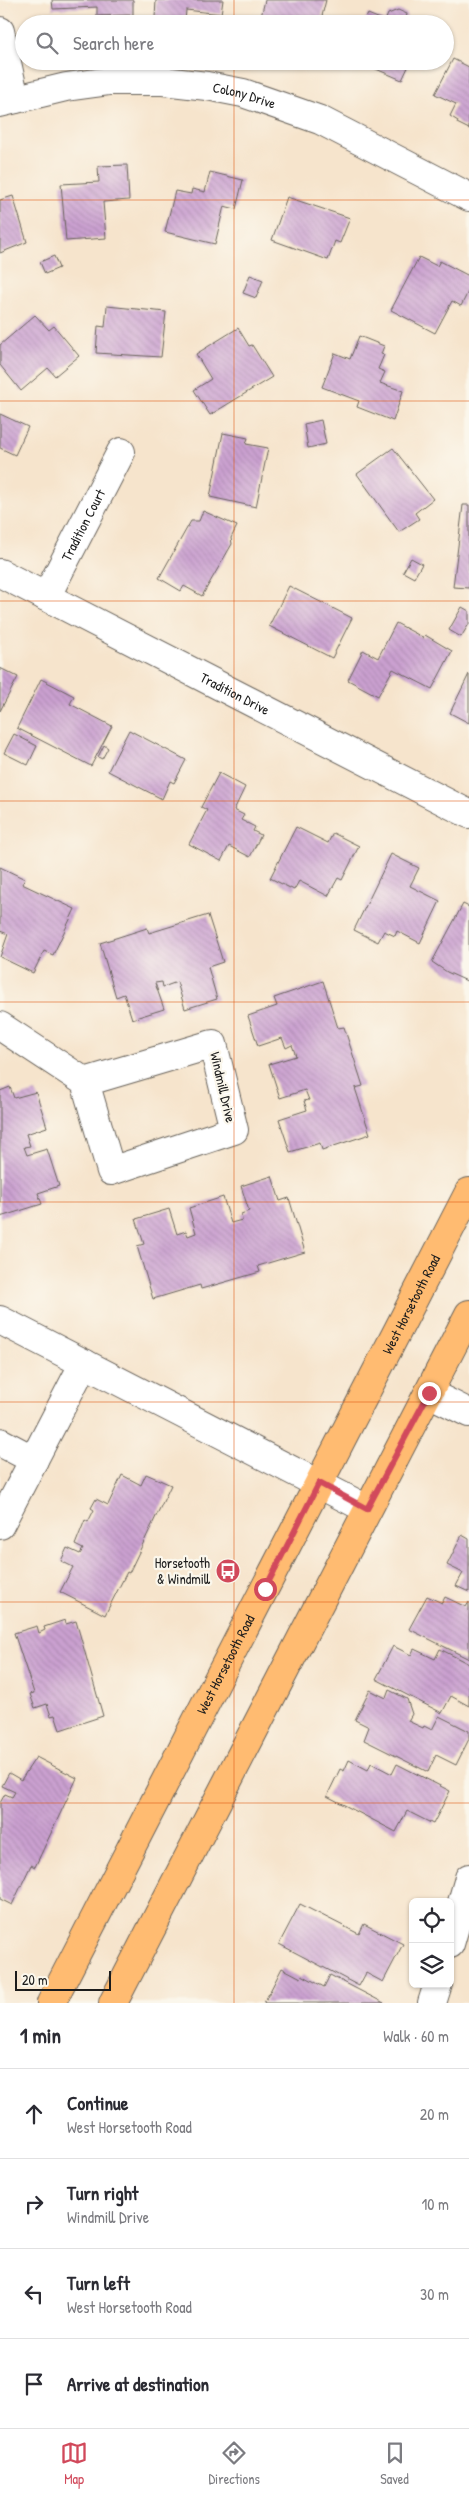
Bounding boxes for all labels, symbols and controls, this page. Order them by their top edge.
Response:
search box [15,15,454,70]
icon: search [33,29,61,57]
text: Search here [73,30,154,56]
street label: Colony Drive [211,77,279,113]
street label: Tradition Court [56,485,109,564]
street label: Tradition Drive [197,667,273,719]
street label: Windmill Drive [206,1050,241,1124]
street label: West Horsetooth Road [377,1251,444,1357]
route end [418,1382,441,1405]
place label: Horsetooth & Windmill [155,1553,211,1588]
bus stop icon: Horsetooth & Windmill [215,1558,241,1584]
route start [254,1578,277,1601]
street label: West Horsetooth Road [192,1611,259,1717]
map controls [409,1898,454,1988]
button: locate [409,1898,454,1943]
button: layers [409,1943,454,1988]
scale bar [15,1968,111,1991]
text: 20 m [22,1970,48,1989]
text: 1 min [20,2021,61,2050]
text: Walk · 60 m [383,2025,449,2047]
text: Continue [67,2090,128,2116]
icon: ahead [20,2100,48,2128]
text: 20 m [420,2103,449,2125]
text: West Horsetooth Road [67,2116,192,2138]
text: Turn right [67,2180,138,2206]
icon: right [20,2190,48,2218]
text: 10 m [421,2193,449,2215]
text: Windmill Drive [67,2206,149,2228]
text: Turn left [67,2270,130,2296]
icon: left [20,2280,48,2308]
text: 30 m [420,2283,449,2305]
text: West Horsetooth Road [67,2296,192,2318]
icon: arrive [20,2370,48,2398]
text: Arrive at destination [67,2371,209,2397]
tab: Map [60,2439,88,2488]
tab: Directions [208,2439,260,2488]
tab: Saved [380,2439,409,2488]

